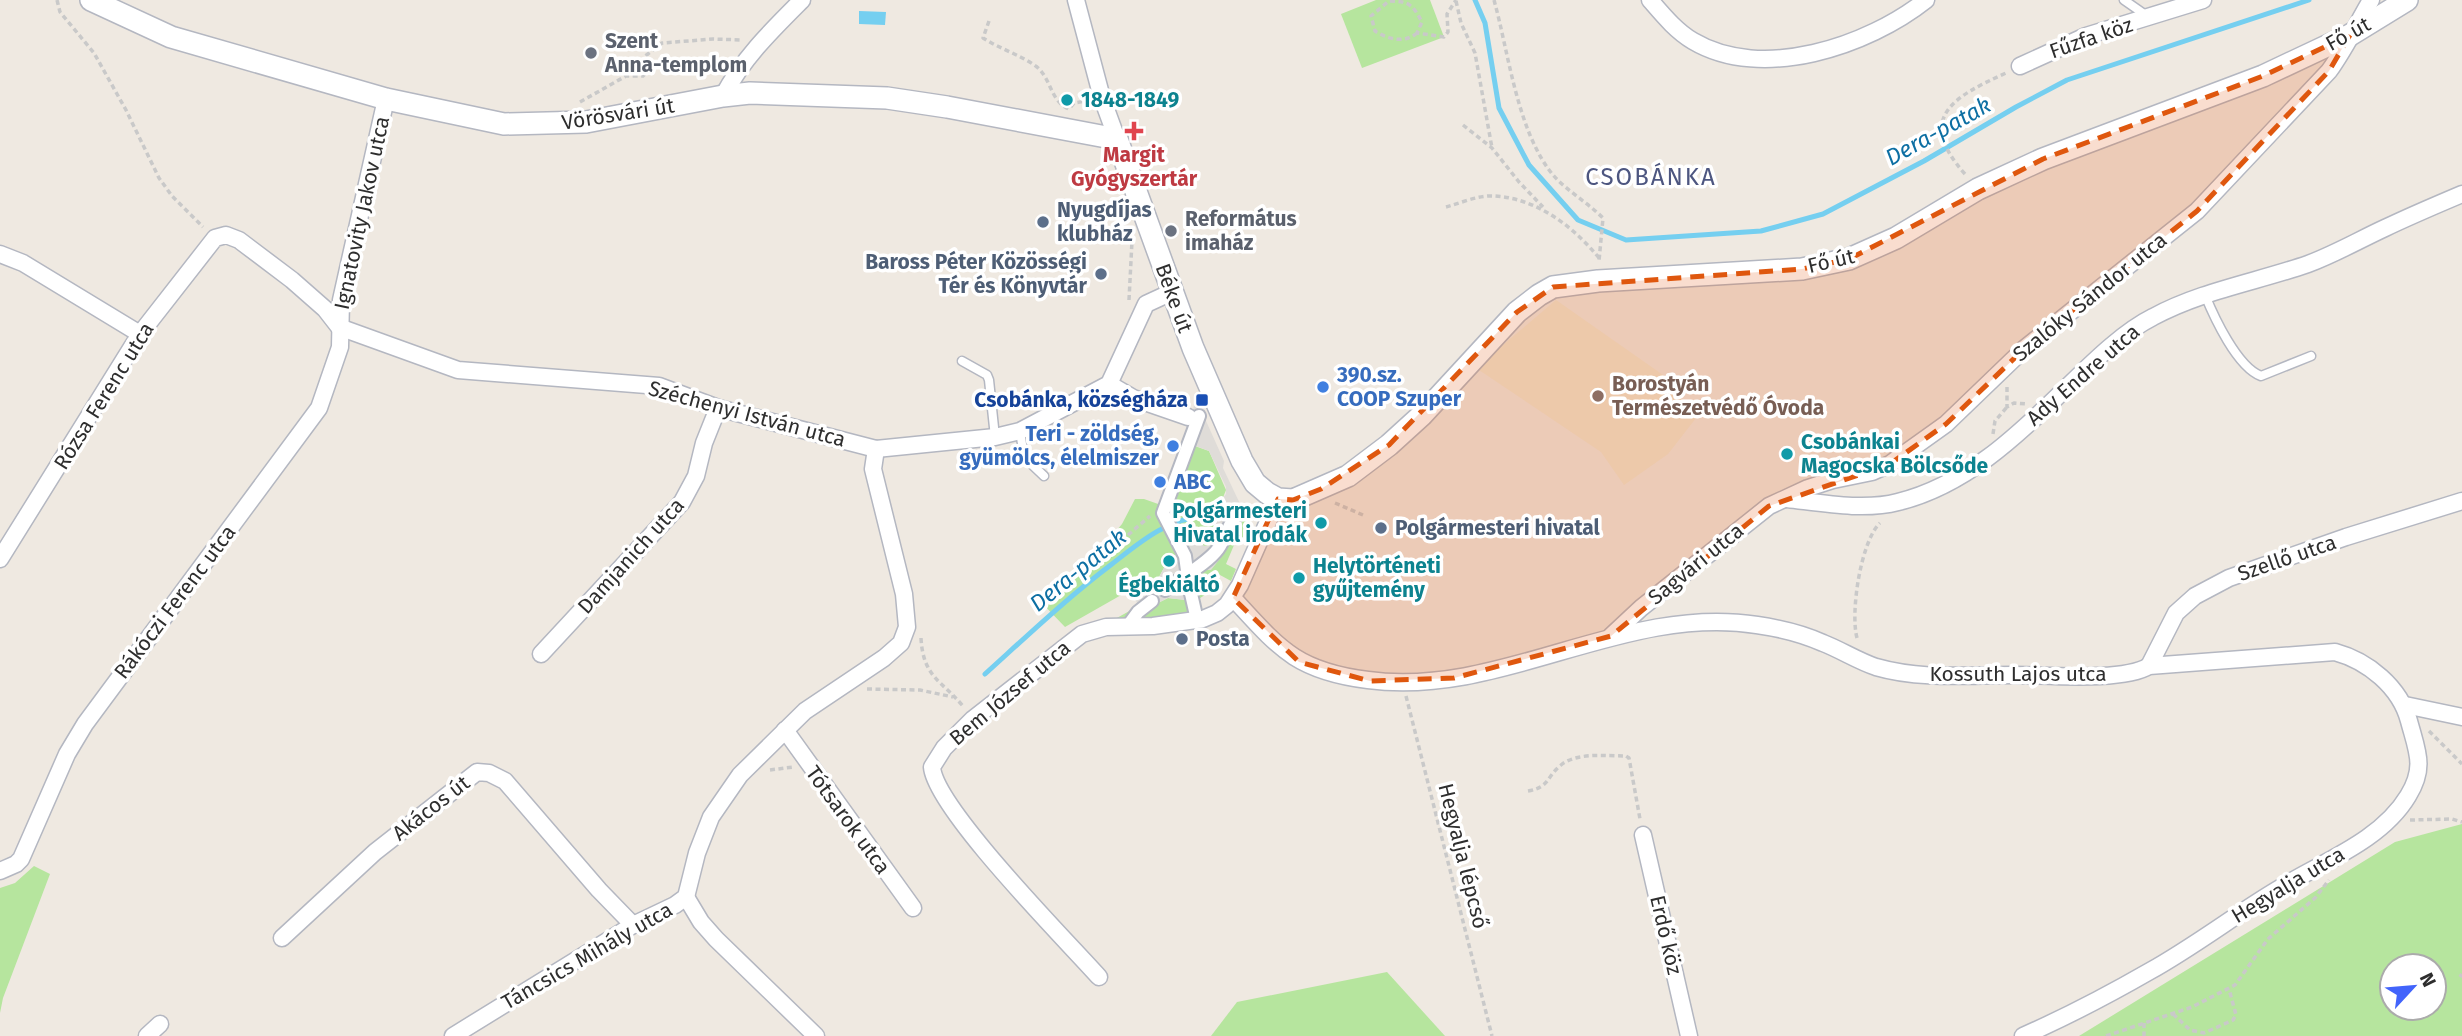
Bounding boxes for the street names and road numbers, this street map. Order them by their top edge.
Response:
street label: Fő út [2321,11,2375,57]
street label: Fűzfa köz [2046,12,2136,64]
street label: Vörösvári út [560,92,676,136]
street label: Ignatovity Jakov utca [329,114,395,312]
street label: Szalóky Sándor utca [2008,227,2172,367]
street label: Fő út [1805,243,1857,279]
street label: Béke út [1150,260,1199,336]
street label: Rózsa Ferenc utca [48,318,160,474]
street label: Ady Endre utca [2021,319,2145,431]
street label: Széchenyi István utca [646,375,848,453]
street label: Damjanich utca [572,493,690,619]
street label: Sagvári utca [1643,518,1749,610]
street label: Rákóczi Ferenc utca [109,520,241,684]
street label: Szellő utca [2234,529,2340,587]
street label: Bem József utca [944,635,1076,751]
street label: Kossuth Lajos utca [1929,661,2107,687]
street label: Tótsarok utca [800,761,896,879]
street label: Akácos út [387,770,475,846]
street label: Hegyalja lépcső [1432,781,1494,931]
street label: Hegyalja utca [2227,841,2349,929]
street label: Erdő köz [1644,893,1688,977]
street label: Táncsics Mihály utca [497,896,677,1016]

